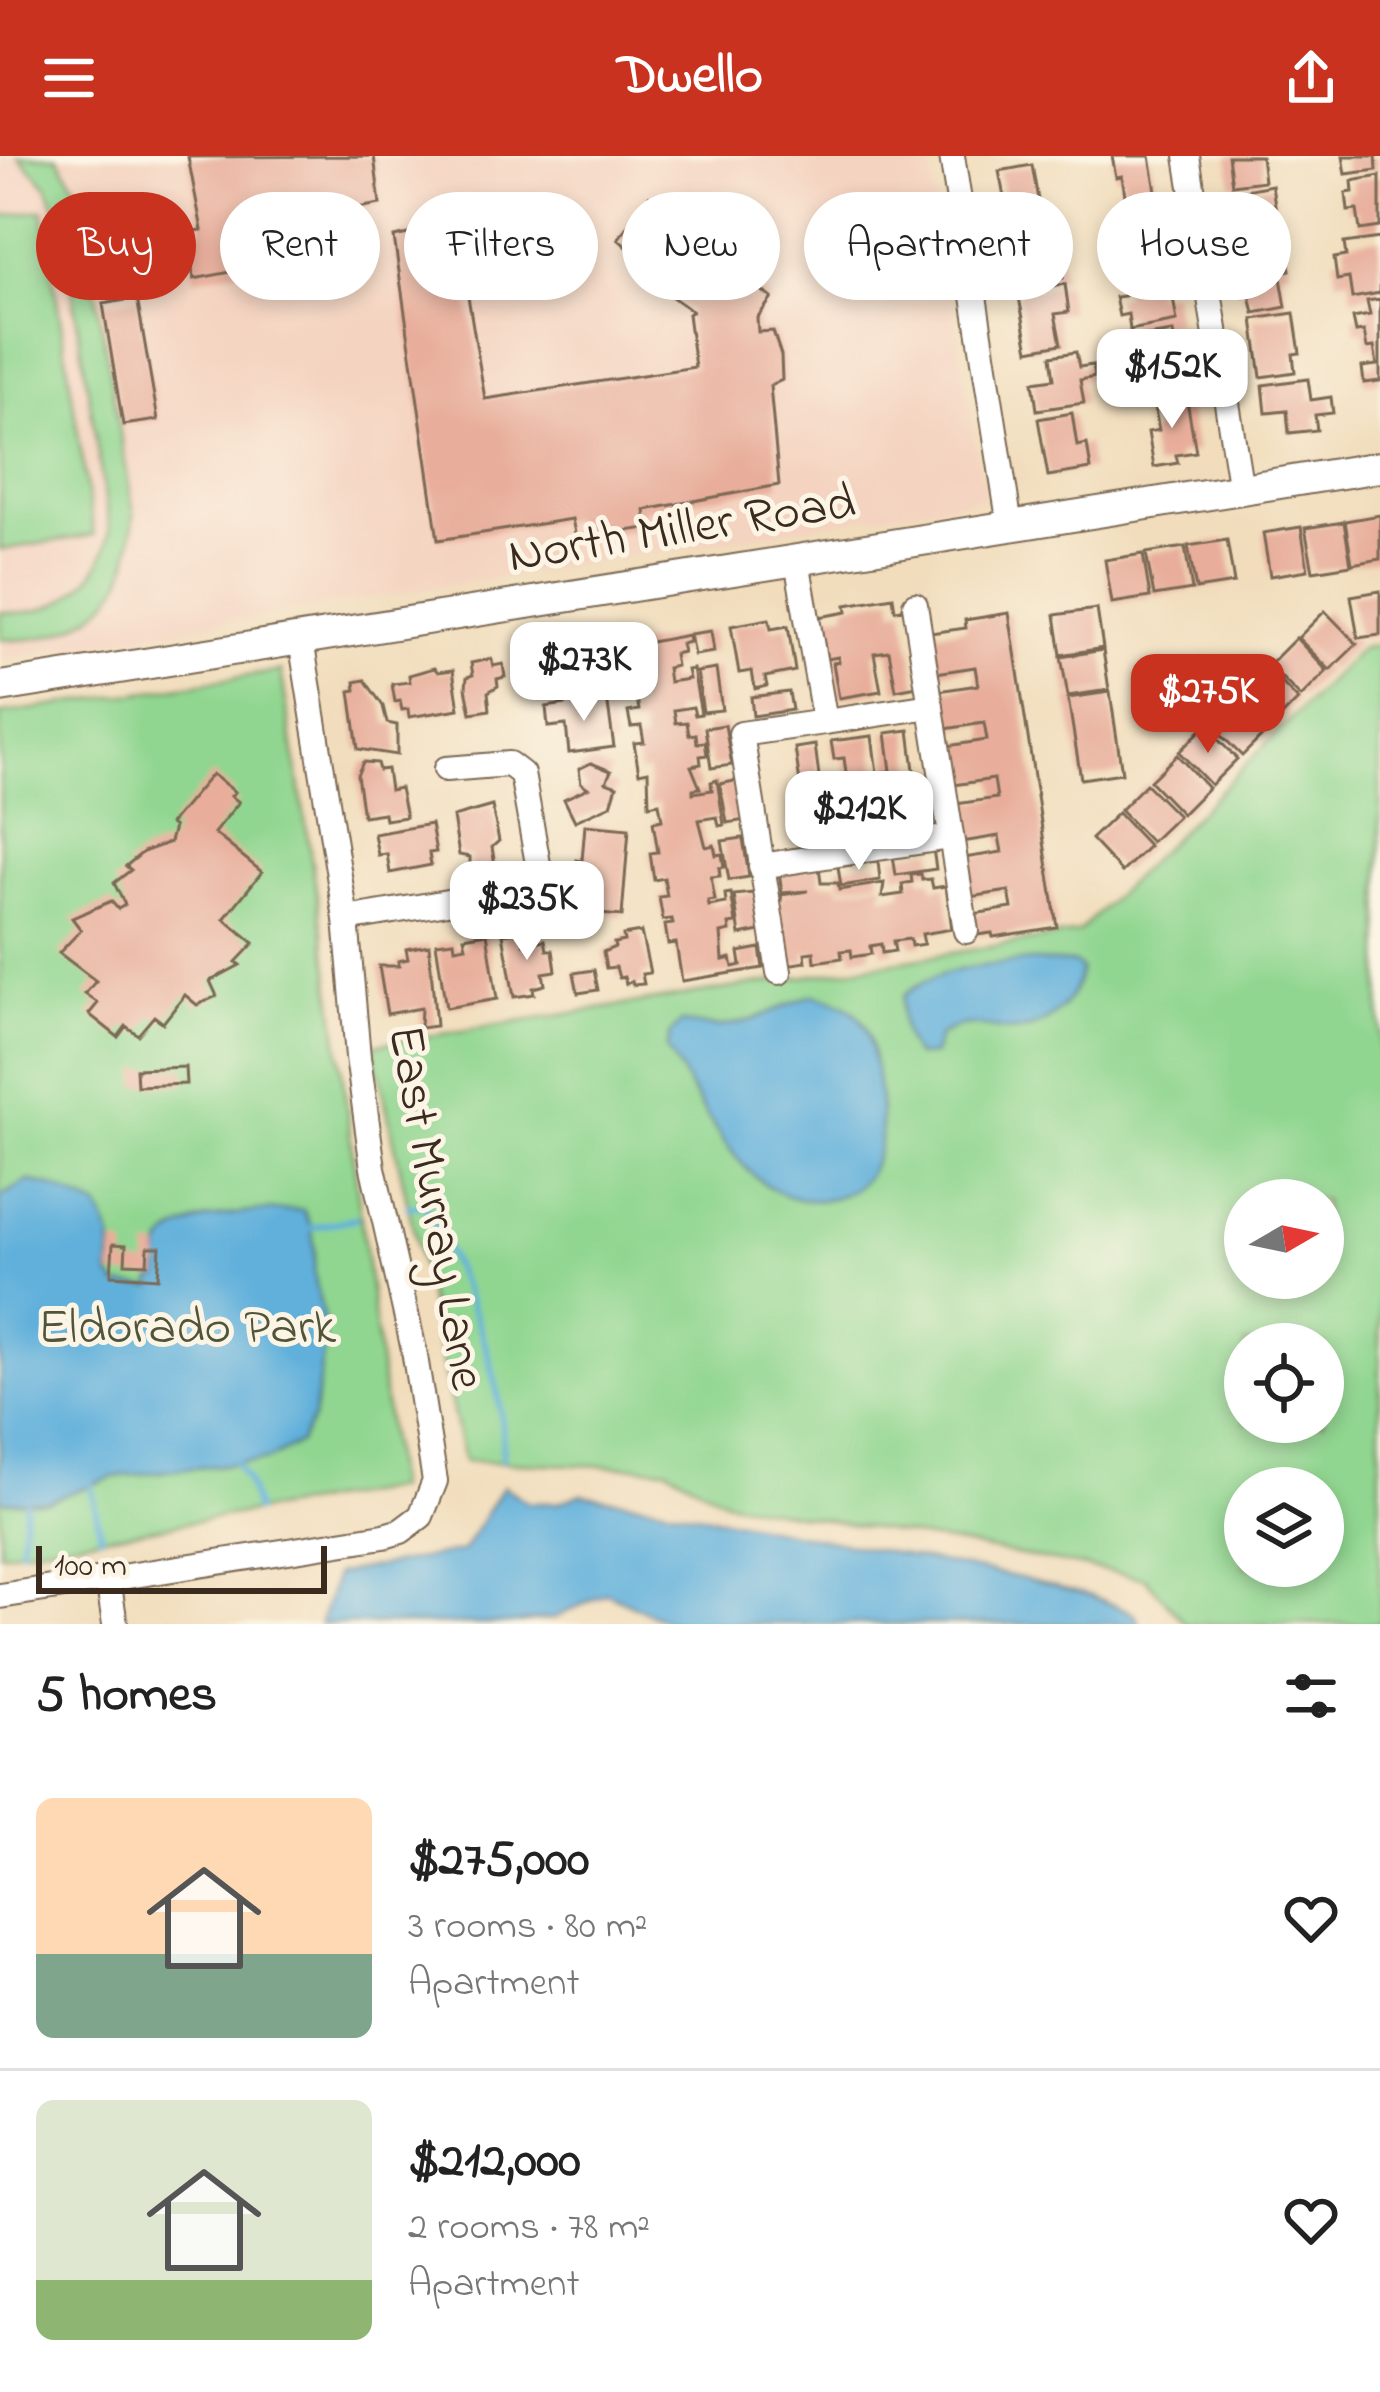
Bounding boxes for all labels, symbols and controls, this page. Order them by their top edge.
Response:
text: Dwello [617,39,763,117]
icon: menu [36,45,102,111]
icon: share [1278,45,1344,111]
chip: Buy [36,192,196,300]
chip: Rent [220,192,380,300]
chip: Filters [404,192,598,300]
chip: New [622,192,780,300]
chip: Apartment [804,192,1073,300]
chip: House [1097,192,1291,300]
pin: $152K [1088,329,1256,431]
text: $152K [1124,339,1220,396]
street label: North Miller Road [503,467,861,595]
pin: $273K [500,622,668,724]
text: $273K [537,632,631,689]
pin: $275K [1124,654,1292,756]
text: $275K [1158,664,1258,721]
pin: $212K [775,771,943,873]
text: $212K [812,781,906,838]
pin: $235K [443,861,611,963]
text: $235K [477,871,577,928]
street label: East Murray Lane [365,1020,503,1396]
north arrow [1224,1179,1344,1299]
map controls [1224,1179,1344,1587]
park label: Eldorado Park [38,1292,337,1367]
button: locate [1224,1323,1344,1443]
button: layers [1224,1467,1344,1587]
scale bar [36,1540,327,1593]
text: 100 m [54,1543,127,1591]
text: 5 homes [36,1659,217,1734]
icon: filters [1278,1663,1344,1729]
text: $275,000 [408,1824,589,1899]
icon: home [132,1846,276,1990]
icon: heart [1278,1885,1344,1951]
text: 3 rooms · 80 m² [408,1899,648,1956]
text: Apartment [408,1956,580,2013]
text: $212,000 [408,2125,581,2200]
icon: home [132,2148,276,2292]
icon: heart [1278,2187,1344,2253]
text: 2 rooms · 78 m² [408,2200,650,2257]
text: Apartment [408,2257,580,2314]

